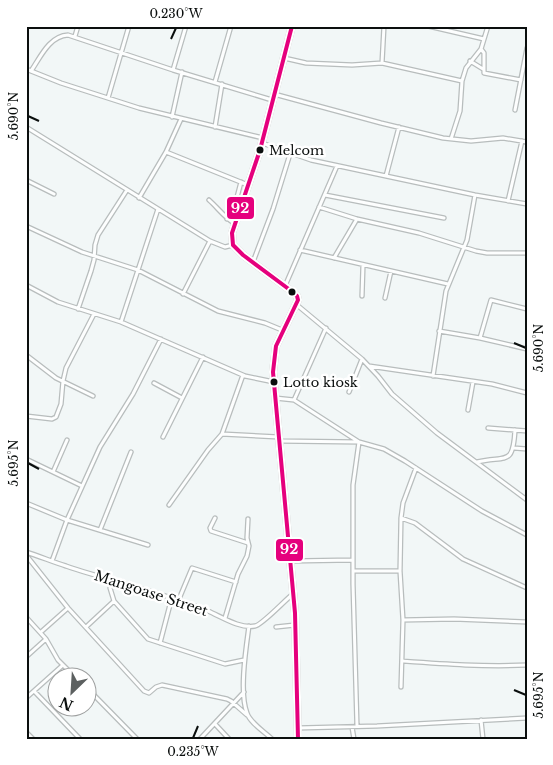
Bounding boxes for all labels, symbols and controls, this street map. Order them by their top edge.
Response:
text: 0.230°W [149,6,203,21]
text: 5.690°N [6,91,21,140]
place label: Melcom [269,142,324,159]
marker: Melcom [255,145,265,155]
line badge: 92 [226,196,255,220]
text: 92 [231,199,249,217]
unlabelled marker [287,287,297,297]
text: 5.690°N [531,323,546,372]
place label: Lotto kiosk [283,374,358,391]
marker: Lotto kiosk [269,377,279,387]
text: 5.695°N [6,439,21,486]
line badge: 92 [275,538,304,562]
text: 92 [280,540,298,558]
street label: Mangoase Street [92,566,211,620]
north arrow [48,668,98,718]
text: 5.695°N [531,671,546,718]
text: N [57,693,76,715]
text: 0.235°W [167,744,220,759]

